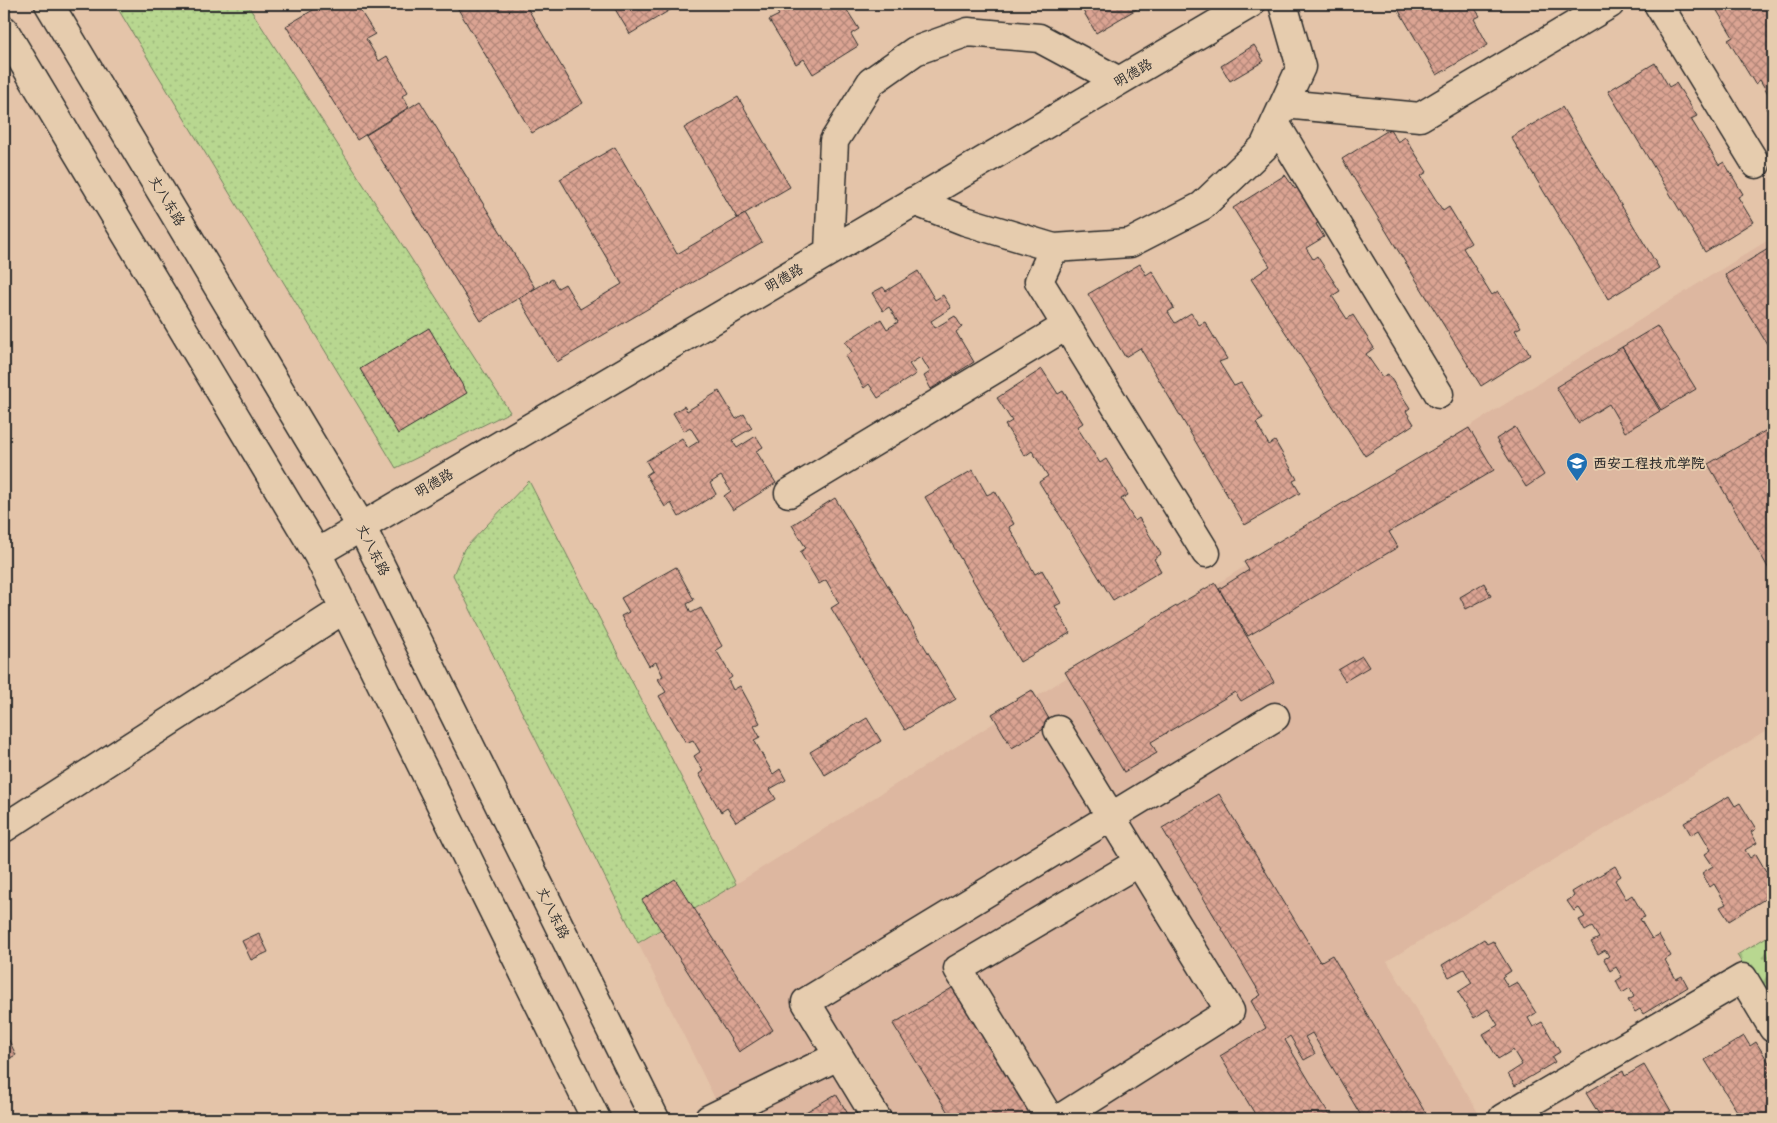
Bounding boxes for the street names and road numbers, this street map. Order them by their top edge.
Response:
street label: 明德路 [1111,55,1155,91]
street label: 丈八东路 [145,173,189,229]
street label: 明德路 [762,260,806,296]
street label: 明德路 [412,465,456,501]
street label: 丈八东路 [353,521,393,579]
street label: 丈八东路 [533,884,573,942]

